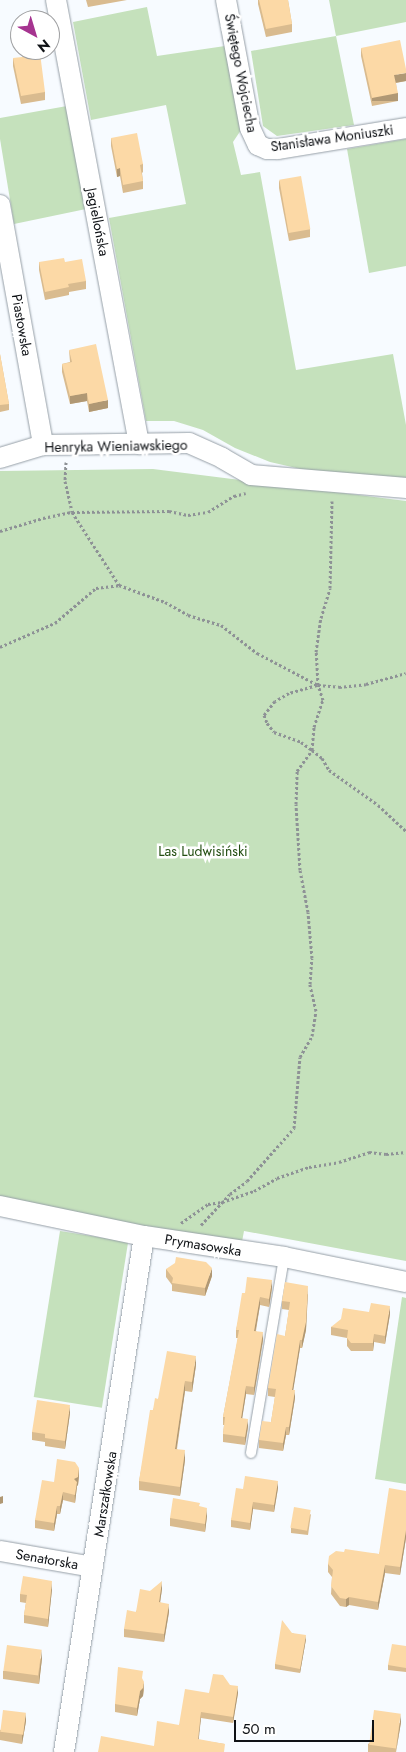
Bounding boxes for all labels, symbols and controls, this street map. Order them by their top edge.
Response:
north arrow [10,10,60,60]
street label: Świętego Wojciecha [221,12,261,134]
text: N [33,35,54,57]
street label: Stanisława Moniuszki [269,121,395,155]
street label: Jagiellońska [83,187,113,257]
street label: Piastowska [8,293,36,357]
street label: Henryka Wieniawskiego [44,436,188,456]
park label: Las Ludwisiński [158,843,248,859]
street label: Prymasowska [163,1231,243,1259]
street label: Marszałkowska [90,1450,120,1538]
street label: Senatorska [14,1545,80,1573]
scale bar [236,1710,376,1742]
text: 50 m [242,1718,276,1740]

